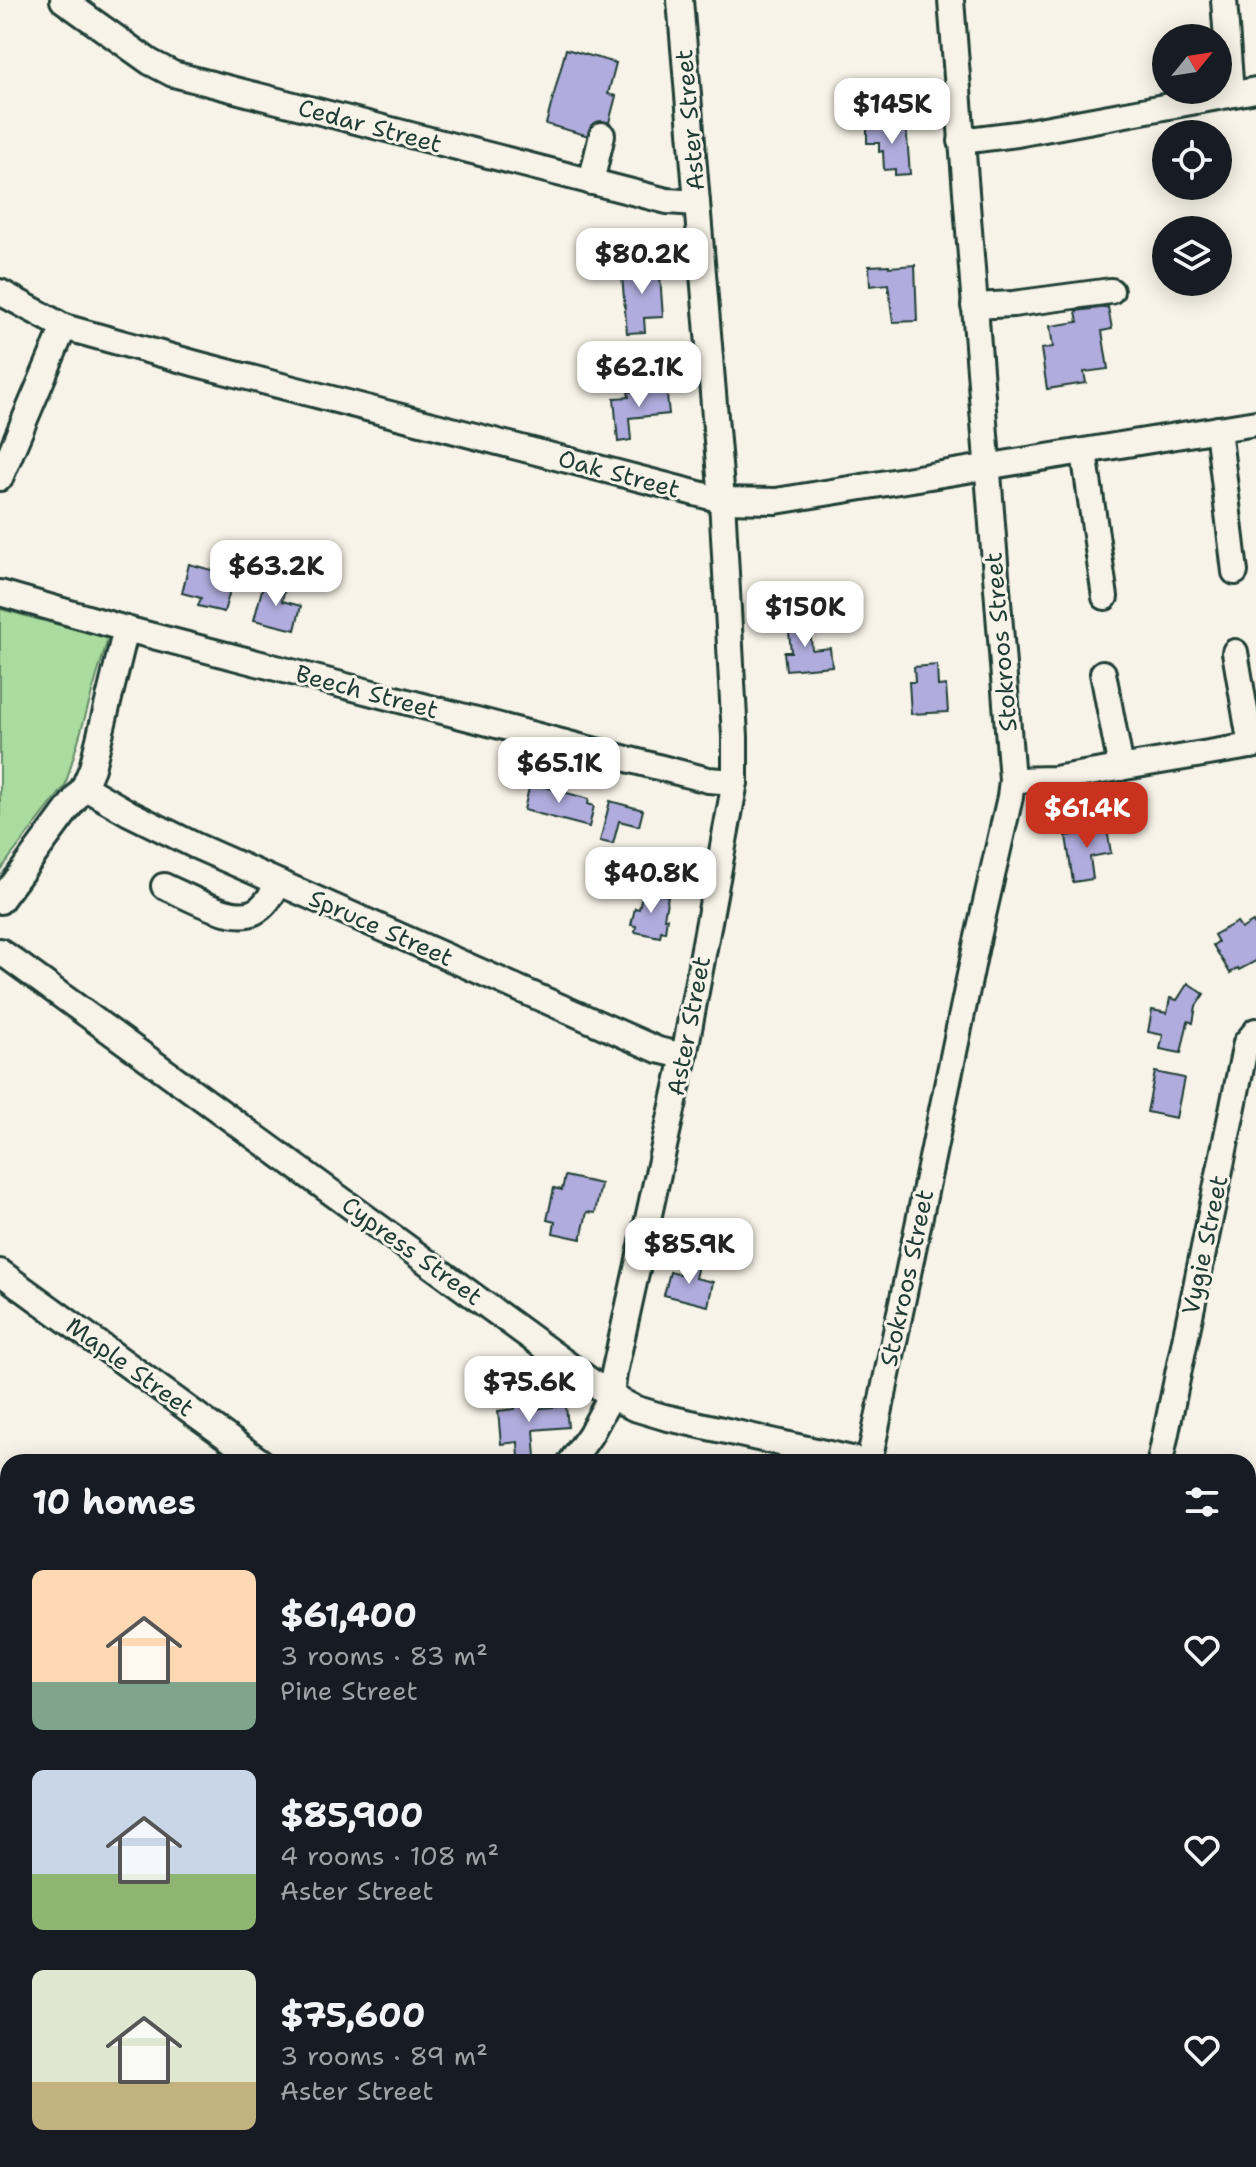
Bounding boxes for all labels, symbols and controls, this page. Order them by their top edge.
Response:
north arrow [1152,24,1232,104]
map controls [1152,24,1232,296]
street label: Aster Street [668,48,712,192]
pin: $145K [836,78,948,146]
text: $145K [852,86,932,121]
street label: Cedar Street [295,91,445,161]
button: locate [1152,120,1232,200]
button: layers [1152,216,1232,296]
pin: $80.2K [577,228,707,296]
text: $80.2K [594,236,690,271]
pin: $62.1K [574,341,704,409]
text: $62.1K [595,349,683,384]
street label: Oak Street [555,442,683,506]
pin: $63.2K [211,540,341,608]
text: $63.2K [228,548,324,583]
street label: Stokroos Street [977,551,1025,733]
pin: $150K [749,581,861,649]
text: $150K [765,589,845,624]
street label: Beech Street [292,658,442,726]
pin: $65.1K [494,737,624,805]
text: $65.1K [516,745,602,780]
pin: $61.4K [1022,782,1152,850]
text: $61.4K [1044,790,1130,825]
pin: $40.8K [586,847,716,915]
text: $40.8K [603,855,699,890]
street label: Spruce Street [304,882,458,974]
street label: Aster Street [660,953,718,1099]
street label: Vygie Street [1175,1172,1235,1318]
street label: Stokroos Street [873,1187,941,1369]
street label: Cypress Street [335,1189,489,1313]
pin: $85.9K [624,1218,754,1286]
text: $85.9K [643,1226,735,1261]
street label: Maple Street [60,1310,200,1424]
pin: $75.6K [464,1356,594,1424]
text: $75.6K [482,1364,576,1399]
text: 10 homes [32,1479,196,1525]
icon: filters [1180,1480,1224,1524]
text: $61,400 [280,1592,417,1638]
icon: home [96,1602,192,1698]
icon: heart [1180,1628,1224,1672]
text: 3 rooms · 83 m² [280,1638,488,1673]
text: Pine Street [280,1673,418,1708]
text: $85,900 [280,1792,424,1838]
icon: home [96,1802,192,1898]
icon: heart [1180,1828,1224,1872]
text: 4 rooms · 108 m² [280,1838,499,1873]
text: Aster Street [280,1873,434,1908]
text: $75,600 [280,1992,426,2038]
icon: home [96,2002,192,2098]
icon: heart [1180,2028,1224,2072]
text: 3 rooms · 89 m² [280,2038,488,2073]
text: Aster Street [280,2073,434,2108]

